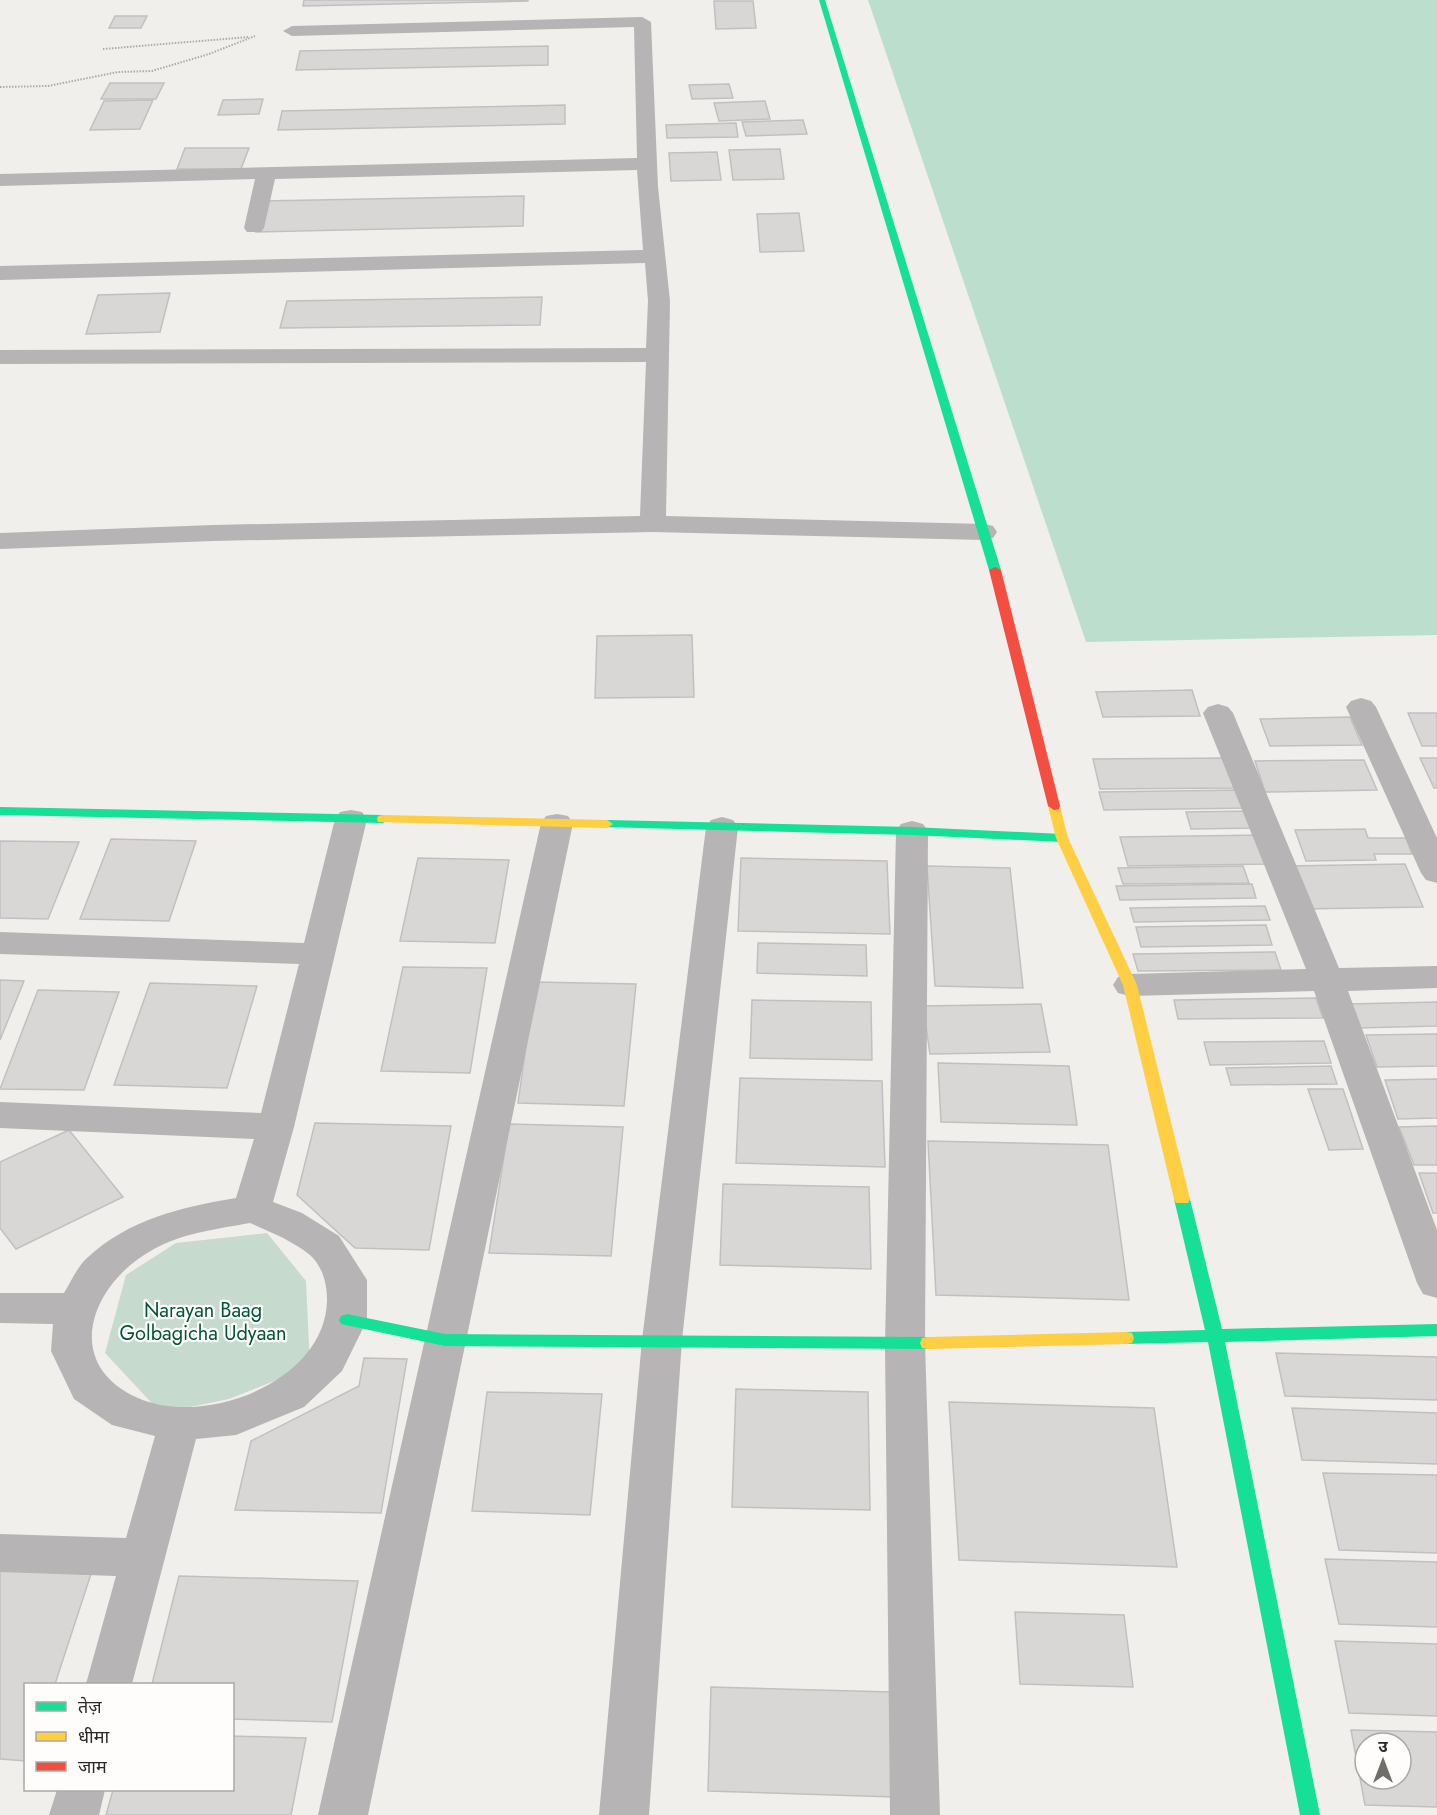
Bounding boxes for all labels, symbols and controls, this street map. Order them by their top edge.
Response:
park label: Narayan Baag Golbagicha Udyaan [120,1296,286,1348]
legend [24,1683,234,1791]
text: तेज़ [78,1694,102,1720]
text: धीमा [78,1724,109,1750]
north arrow [1353,1731,1413,1791]
text: उ [1378,1735,1388,1758]
text: जाम [78,1754,108,1780]

